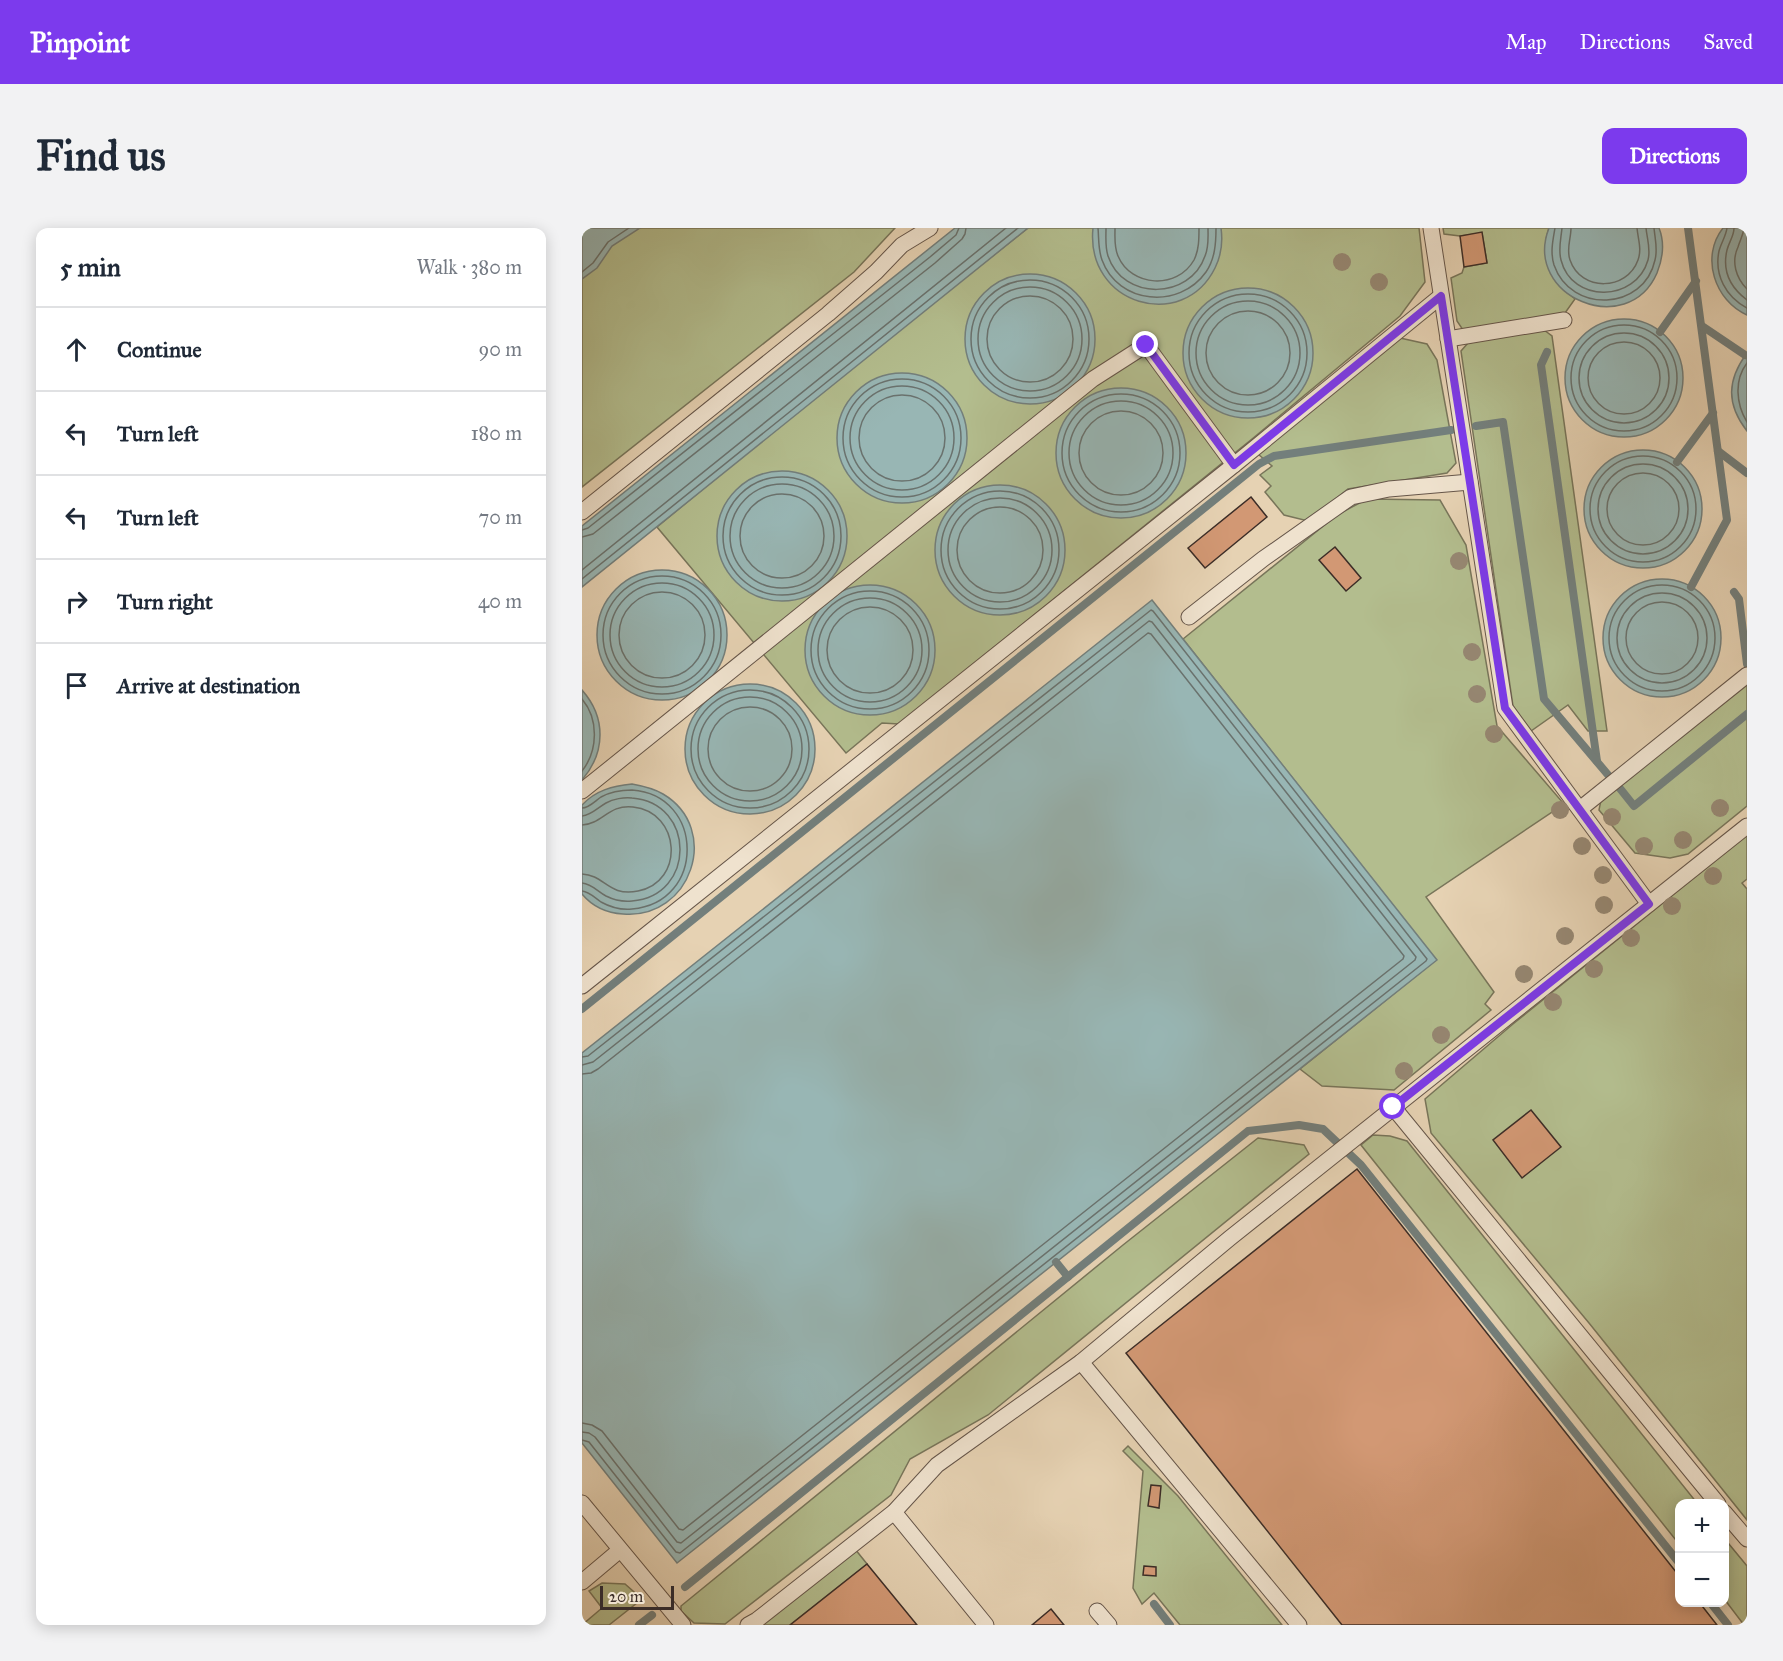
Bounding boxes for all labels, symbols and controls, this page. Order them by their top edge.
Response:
text: Pinpoint [30,25,130,60]
text: Map [1506,29,1547,55]
text: Directions [1580,29,1670,55]
text: Saved [1703,29,1753,55]
button: Directions [1602,128,1747,184]
text: Find us [36,130,166,182]
text: 5 min [60,251,121,283]
text: Walk · 380 m [416,255,522,279]
route end [1132,331,1158,357]
icon: ahead [60,333,93,366]
text: Continue [117,336,202,363]
text: 90 m [479,337,522,361]
icon: left [60,417,93,450]
text: Turn left [117,420,199,447]
text: 180 m [471,421,522,445]
icon: left [60,501,93,534]
text: Turn left [117,504,199,531]
text: 70 m [479,505,522,529]
icon: right [60,585,93,618]
text: Turn right [117,588,213,615]
text: 40 m [478,589,522,613]
icon: arrive [60,669,93,702]
text: Arrive at destination [117,672,300,699]
route start [1379,1093,1405,1119]
map controls [1675,1499,1729,1607]
button: + [1675,1499,1729,1553]
button: − [1675,1553,1729,1607]
scale bar [600,1583,674,1610]
text: 20 m [609,1587,643,1606]

